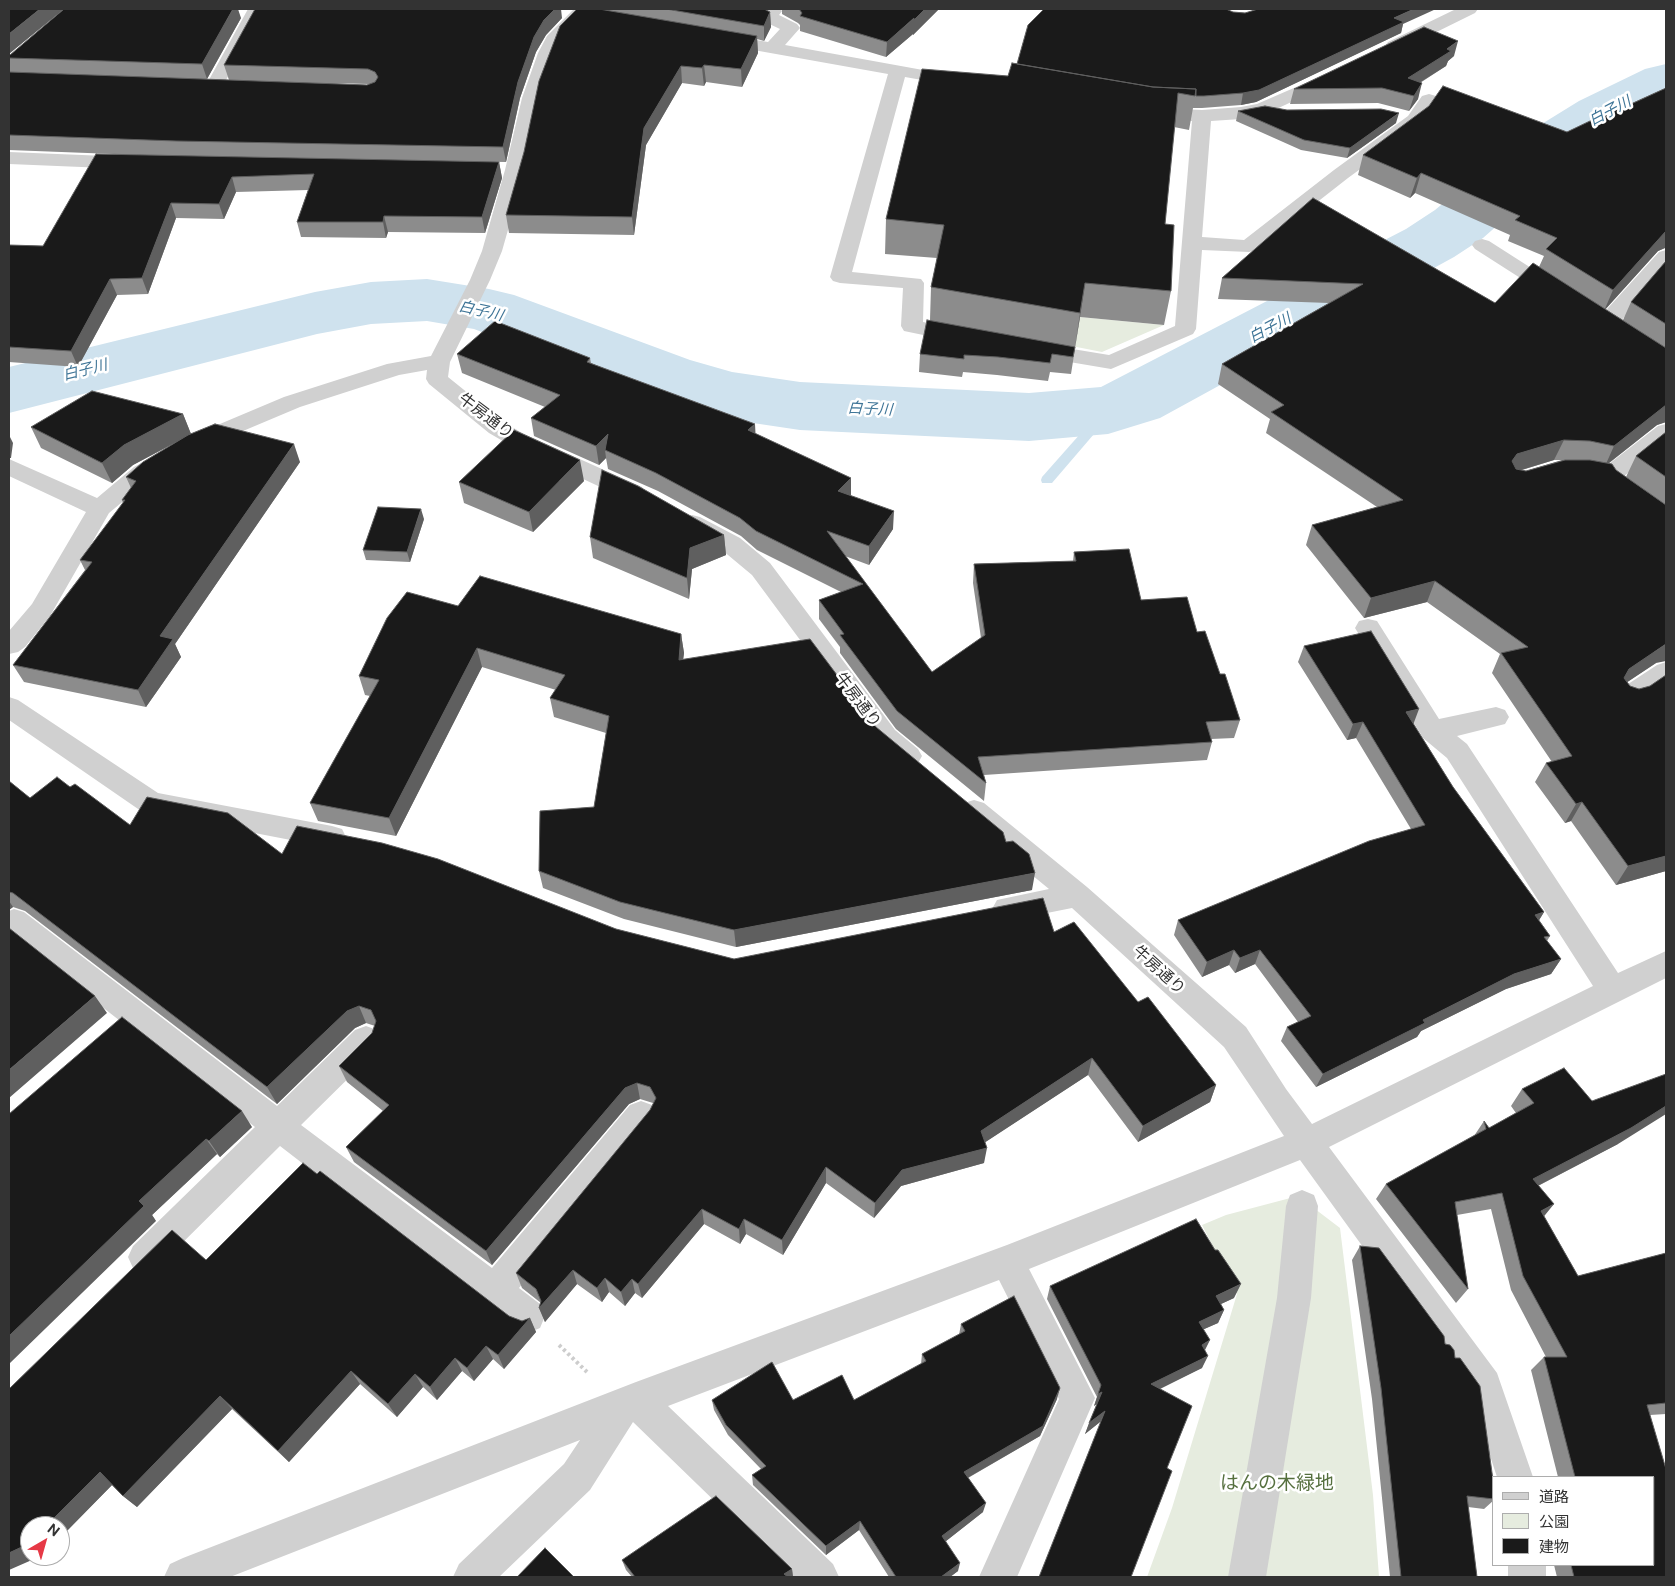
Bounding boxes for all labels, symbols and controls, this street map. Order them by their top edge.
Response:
water label: 白子川 [1586,92,1634,130]
water label: 白子川 [457,297,505,325]
water label: 白子川 [1246,309,1294,347]
water label: 白子川 [61,356,109,384]
street label: 牛房通り [455,389,517,443]
water label: 白子川 [847,399,893,419]
street label: 牛房通り [831,669,885,731]
street label: 牛房通り [1129,941,1189,999]
park label: はんの木緑地 [1220,1472,1334,1494]
legend [1492,1476,1655,1566]
text: 道路 [1539,1488,1569,1505]
text: 公園 [1539,1513,1569,1530]
north arrow [20,1516,70,1566]
text: N [44,1520,63,1540]
text: 建物 [1539,1538,1569,1555]

